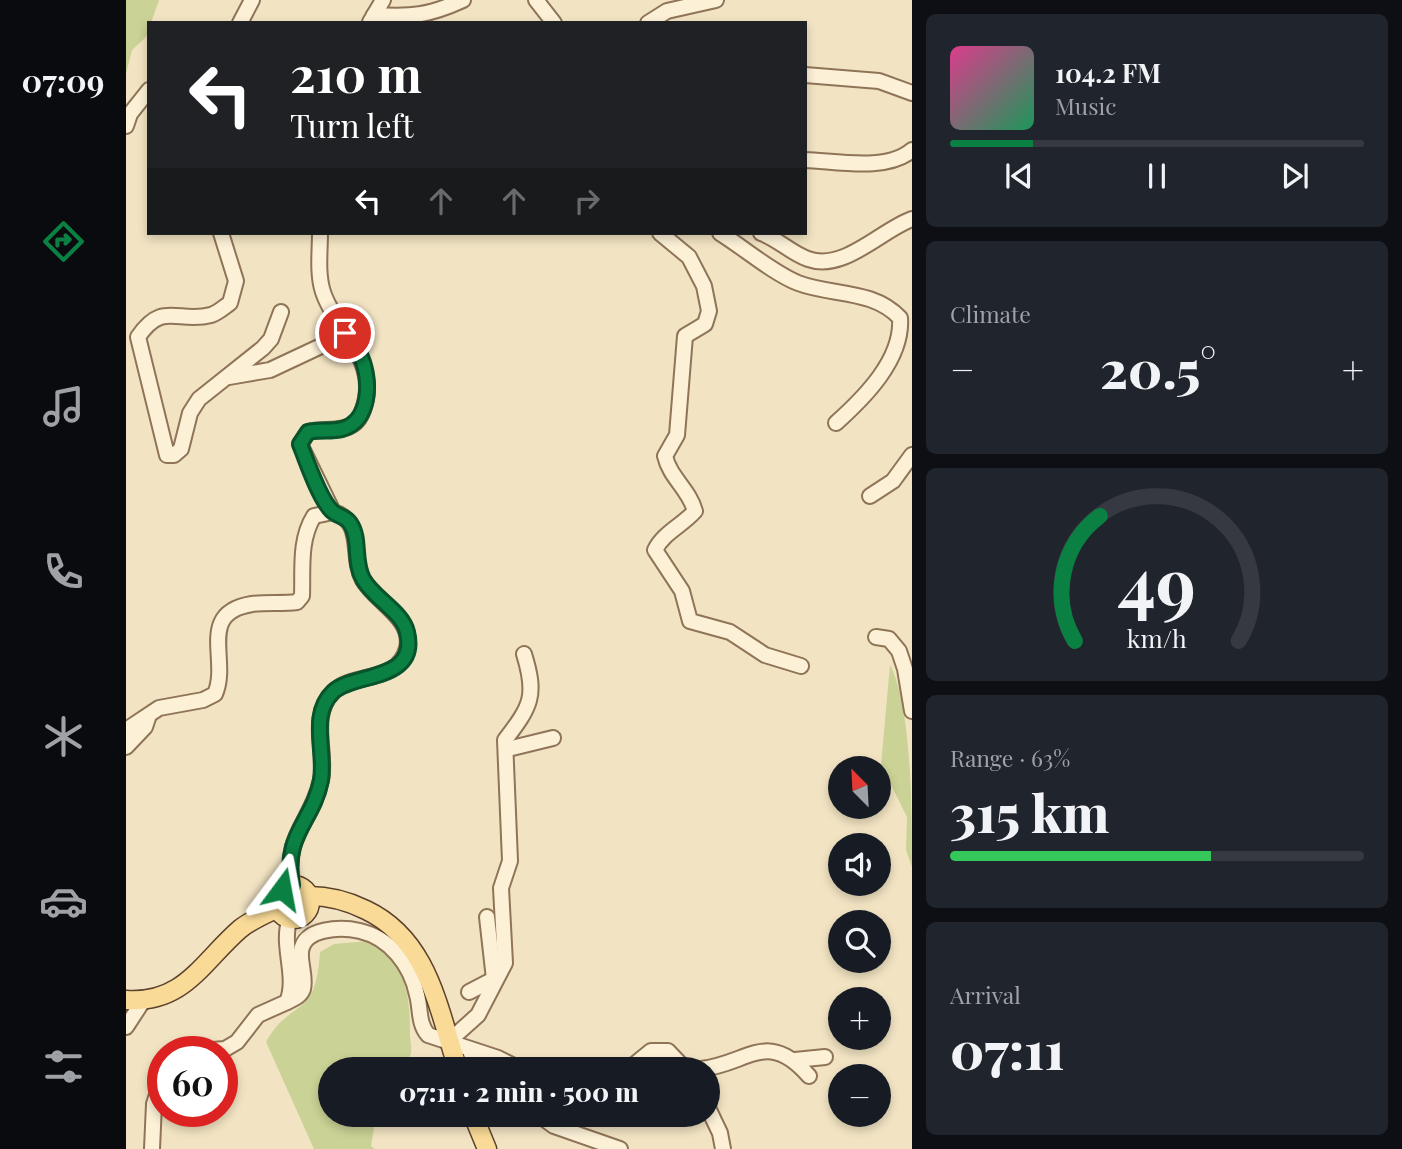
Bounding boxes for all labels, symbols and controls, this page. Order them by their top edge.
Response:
text: 210 m [290,40,422,105]
icon: left [175,49,266,140]
text: 104.2 FM [1055,55,1161,90]
text: 07:09 [22,58,104,101]
text: Music [1055,90,1116,121]
text: Turn left [290,103,414,146]
icon: previous [1000,157,1038,195]
icon: pause [1138,157,1176,195]
icon: next [1276,157,1314,195]
icon: left [349,182,387,220]
icon: ahead [422,182,460,220]
icon: ahead [495,182,533,220]
icon: right [568,182,606,220]
icon: directions [39,217,88,266]
text: Climate [950,298,1031,329]
pin [315,303,375,363]
icon: arrive [326,314,364,352]
text: 20.5° [1100,333,1216,402]
text: − [950,343,975,394]
text: + [1342,343,1364,394]
icon: music [39,382,88,431]
text: 49 [1118,532,1196,629]
icon: phone [39,547,88,596]
text: km/h [1127,620,1187,653]
icon: climate [39,712,88,761]
text: Range · 63% [950,742,1070,773]
north arrow [828,756,891,819]
map controls [828,756,891,1127]
text: 315 km [950,777,1109,846]
button: sound [828,833,891,896]
position arrow [245,852,319,926]
icon: car [39,877,88,926]
button: search [828,910,891,973]
text: Arrival [950,979,1021,1010]
button: + [828,987,891,1050]
text: 07:11 [950,1014,1065,1083]
speed limit sign: 60 [147,1036,238,1127]
icon: filters [39,1042,88,1091]
button: − [828,1064,891,1127]
text: 07:11 · 2 min · 500 m [399,1074,639,1109]

